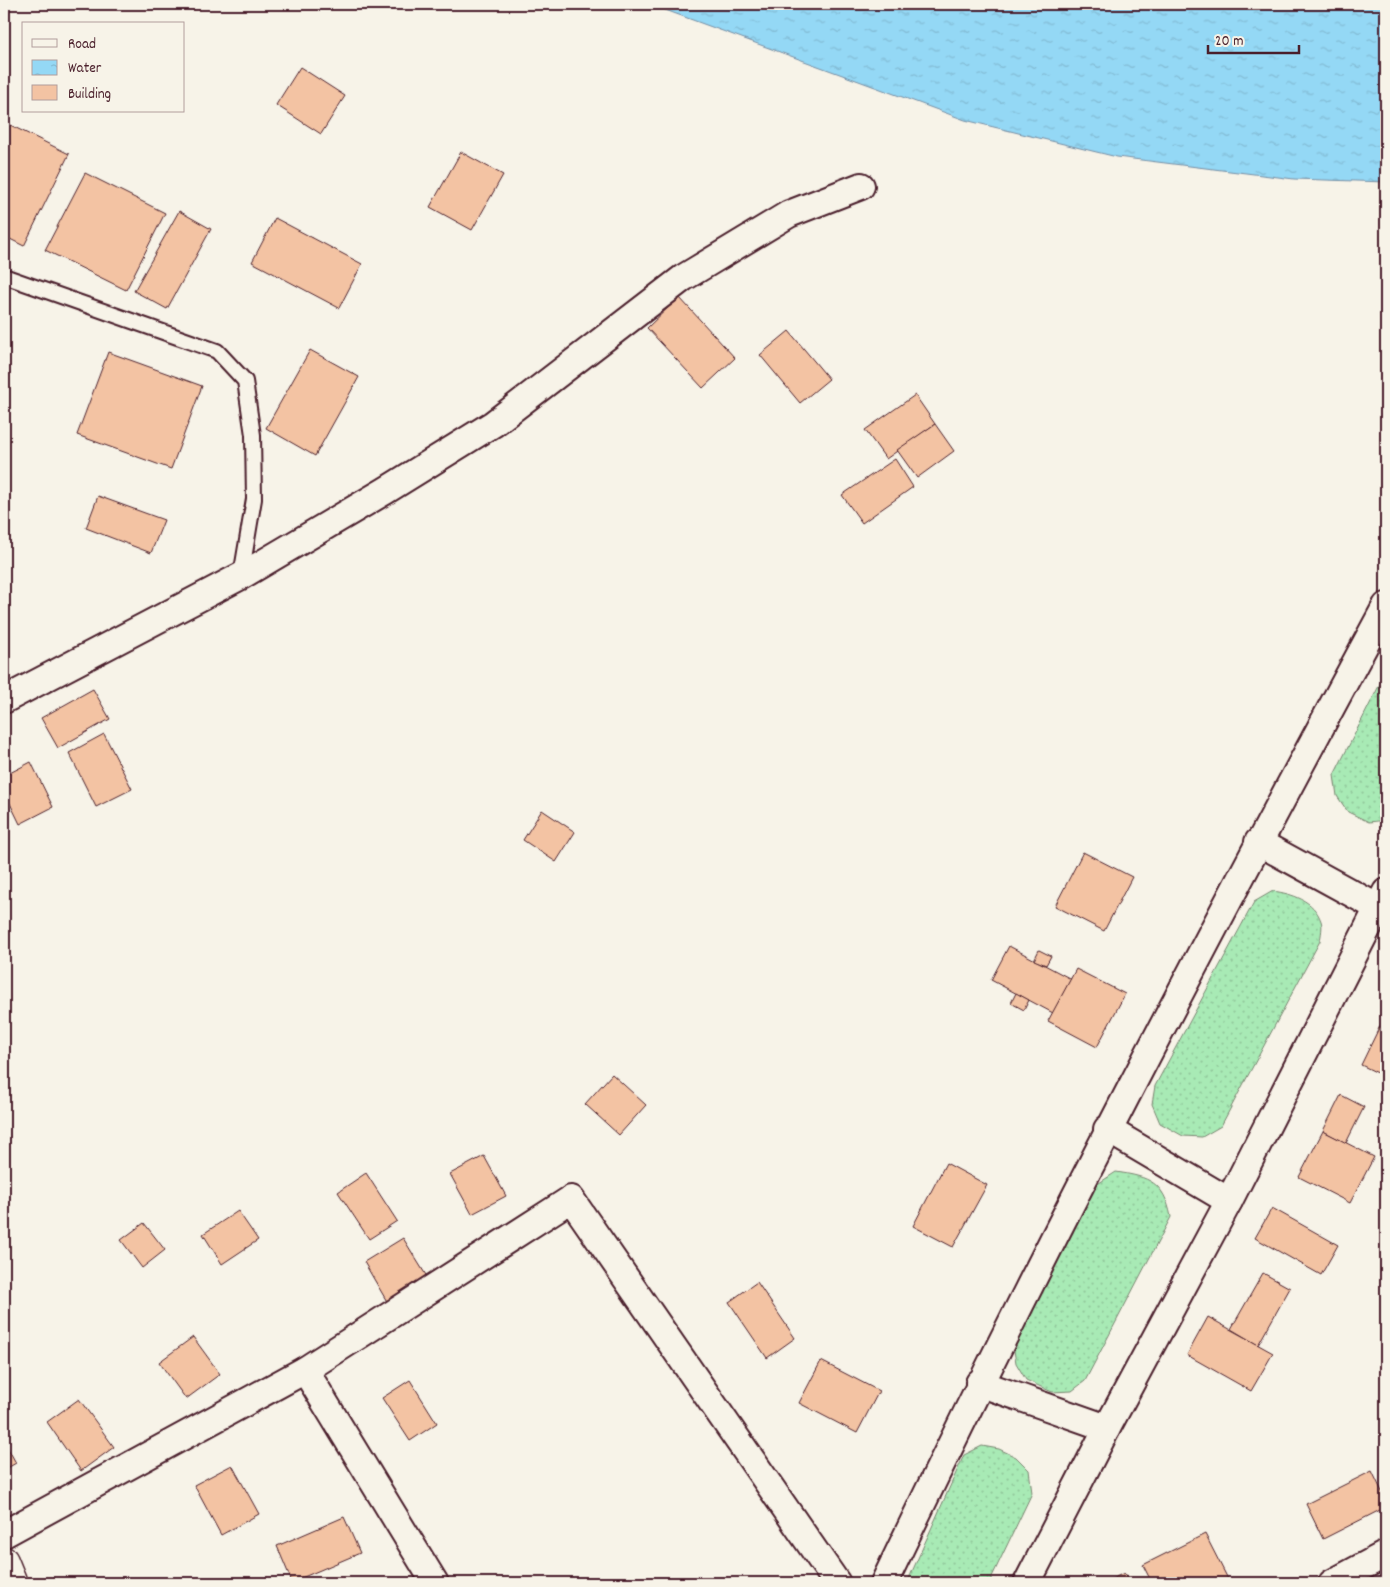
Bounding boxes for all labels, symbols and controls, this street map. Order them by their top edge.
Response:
legend [22,22,185,112]
scale bar [1208,22,1299,54]
text: 20 m [1215,31,1243,53]
text: Road [68,34,96,56]
text: Water [68,58,102,80]
text: Building [68,84,111,106]

